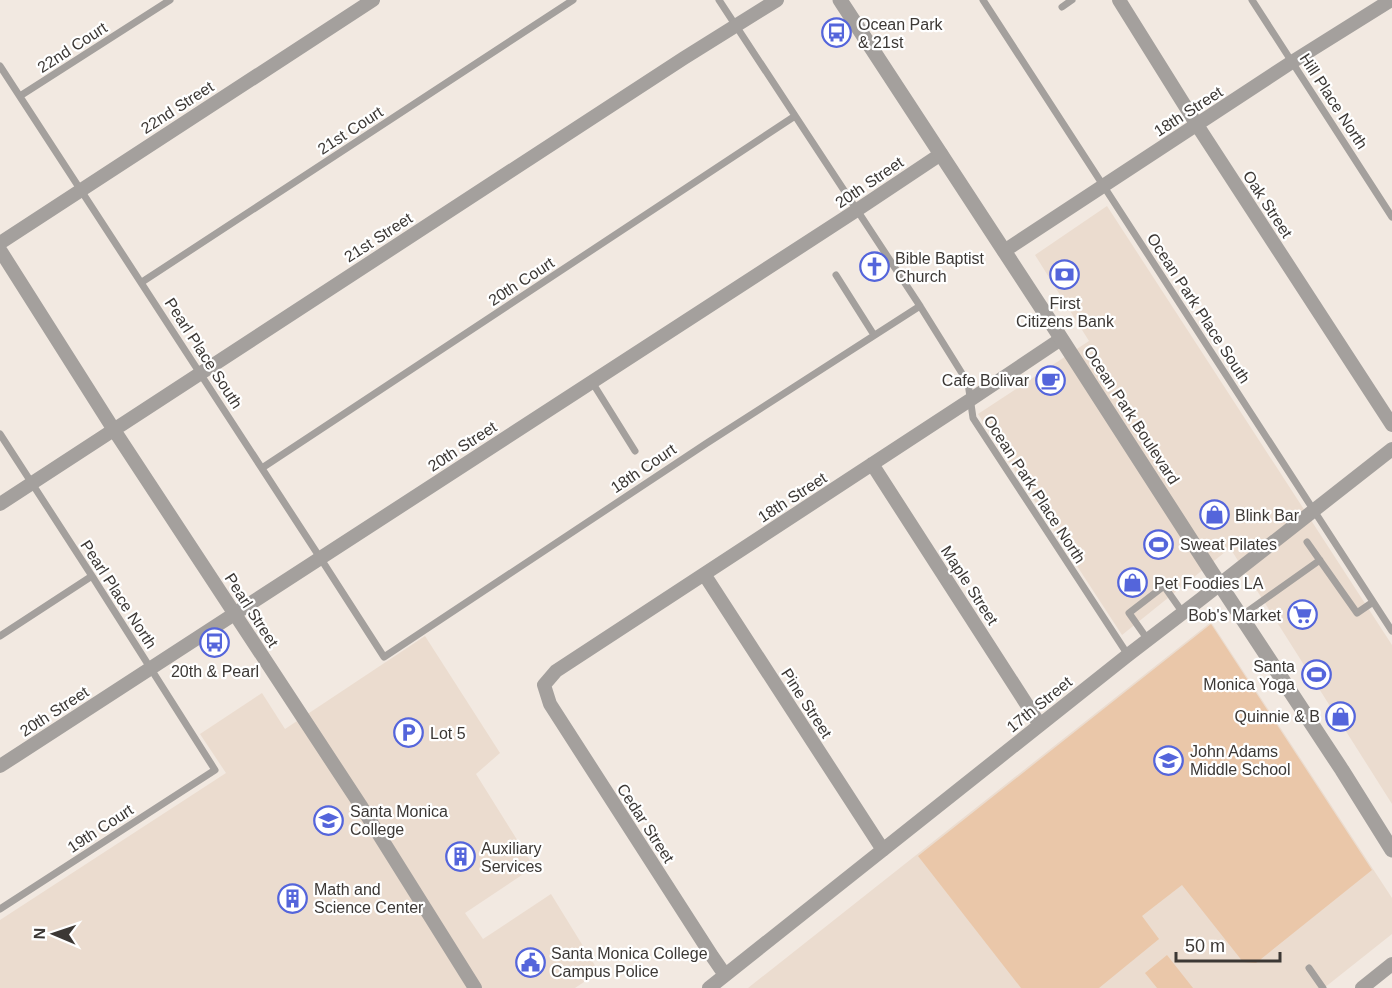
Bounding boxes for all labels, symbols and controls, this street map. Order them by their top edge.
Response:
place label: Ocean Park & 21st [858,16,943,51]
bus stop icon: Ocean Park & 21st [821,17,853,49]
street label: 22nd Court [34,18,111,76]
street label: Hill Place North [1296,50,1371,152]
street label: 22nd Street [138,77,217,137]
street label: 18th Street [1151,83,1226,140]
street label: 21st Court [315,103,386,158]
street label: 20th Street [832,153,907,211]
street label: Oak Street [1240,168,1296,241]
street label: 21st Street [341,209,416,266]
street label: Ocean Park Place South [1144,230,1253,386]
place label: Bible Baptist Church [895,250,984,285]
church icon: Bible Baptist Church [858,251,890,283]
street label: 20th Court [485,254,558,309]
bank icon: First Citizens Bank [1049,259,1081,291]
street label: Pearl Place South [162,295,246,412]
place label: First Citizens Bank [1016,295,1115,330]
street label: Ocean Park Boulevard [1081,343,1183,487]
cafe icon: Cafe Bolivar [1034,364,1066,396]
place label: Cafe Bolivar [942,372,1030,389]
street label: Ocean Park Place North [980,412,1089,566]
street label: 20th Street [425,418,500,475]
street label: 18th Court [608,440,679,496]
street label: 18th Street [755,469,830,526]
shop icon: Blink Bar [1198,499,1230,531]
place label: Blink Bar [1235,507,1300,524]
sports icon: Sweat Pilates [1143,528,1175,560]
place label: Sweat Pilates [1180,536,1277,553]
street label: Pearl Place North [77,537,160,651]
street label: Maple Street [938,543,1002,628]
shop icon: Pet Foodies LA [1117,567,1149,599]
street label: Pearl Street [221,570,282,651]
place label: Pet Foodies LA [1154,575,1264,592]
supermarket icon: Bob's Market [1286,599,1318,631]
place label: Bob's Market [1188,607,1282,624]
bus stop icon: 20th & Pearl [199,627,231,659]
place label: Santa Monica Yoga [1203,658,1295,693]
sports icon: Santa Monica Yoga [1300,659,1332,691]
place label: 20th & Pearl [171,663,259,680]
street label: Pine Street [778,665,836,742]
street label: 17th Street [1004,673,1076,736]
street label: 20th Street [17,683,92,740]
shop icon: Quinnie & B [1325,700,1357,732]
place label: Quinnie & B [1235,708,1320,725]
parking icon: Lot 5 [393,717,425,749]
place label: Lot 5 [430,725,466,742]
place label: John Adams Middle School [1190,743,1291,778]
school or university icon: John Adams Middle School [1153,744,1185,776]
street label: Cedar Street [614,781,678,866]
street label: 19th Court [64,801,137,856]
place label: Santa Monica College [350,803,448,838]
school or university icon: Santa Monica College [313,804,345,836]
place label: Auxiliary Services [481,840,542,875]
building icon: Auxiliary Services [444,841,476,873]
place label: Math and Science Center [314,881,424,916]
building icon: Math and Science Center [277,882,309,914]
north arrow [24,904,84,964]
scale bar [1176,925,1280,963]
text: N [31,927,48,940]
text: 50 m [1185,936,1225,956]
place label: Santa Monica College Campus Police [551,945,708,980]
public building icon: Santa Monica College Campus Police [514,946,546,978]

